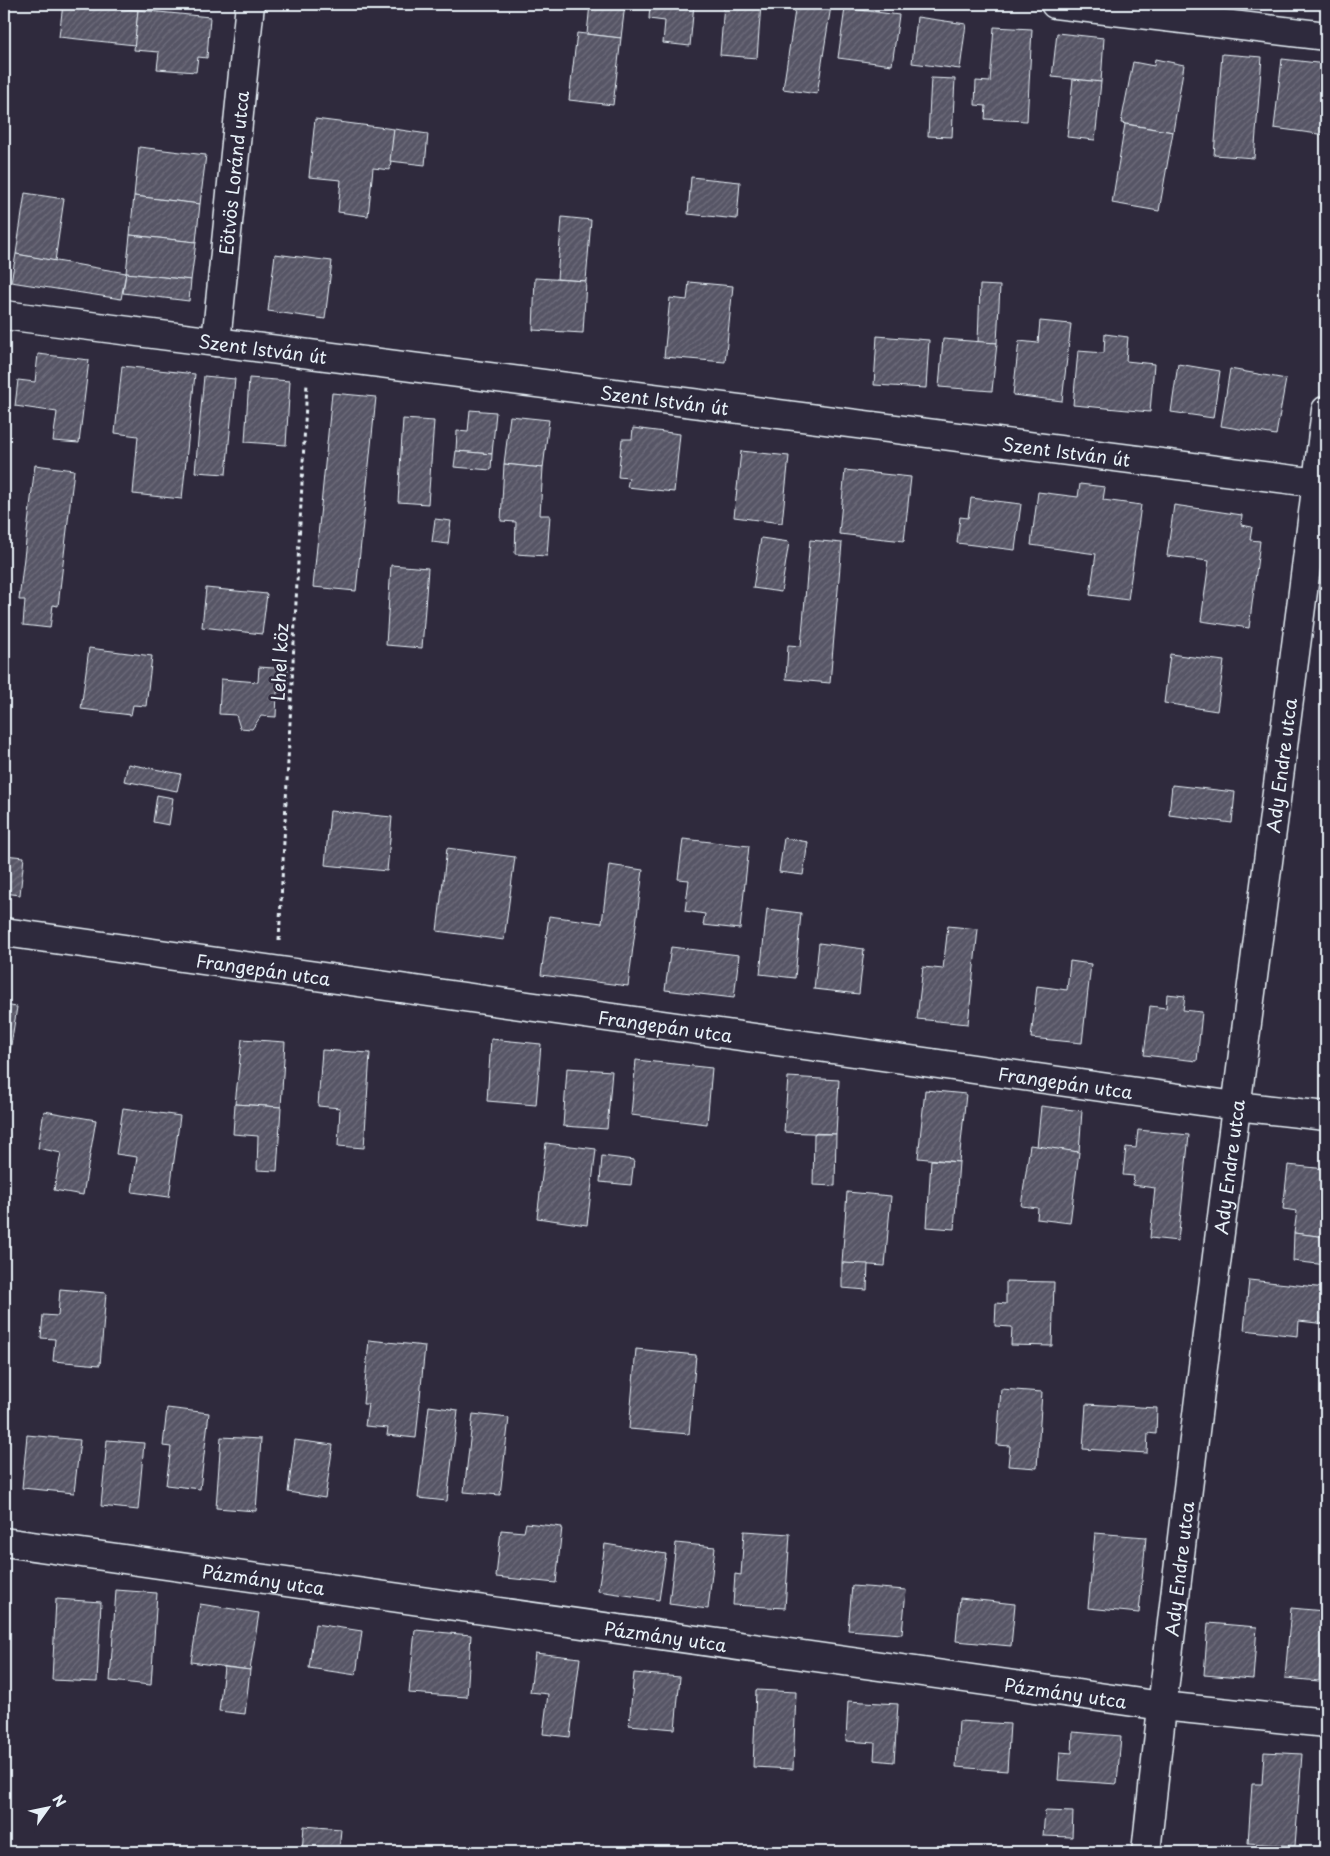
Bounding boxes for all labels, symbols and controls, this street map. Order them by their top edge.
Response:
street label: Eötvös Loránd utca [211,89,255,256]
street label: Szent István út [197,327,329,370]
street label: Szent István út [599,378,730,421]
street label: Szent István út [1001,429,1132,472]
street label: Lehel köz [263,622,295,702]
street label: Ady Endre utca [1258,696,1303,834]
street label: Frangepán utca [194,946,333,992]
street label: Frangepán utca [596,1003,735,1048]
street label: Frangepán utca [996,1059,1135,1105]
street label: Ady Endre utca [1206,1097,1251,1236]
street label: Ady Endre utca [1157,1499,1200,1638]
street label: Pázmány utca [200,1557,327,1601]
street label: Pázmány utca [602,1614,729,1658]
street label: Pázmány utca [1002,1670,1129,1714]
north arrow [22,1784,72,1834]
text: N [47,1790,71,1811]

